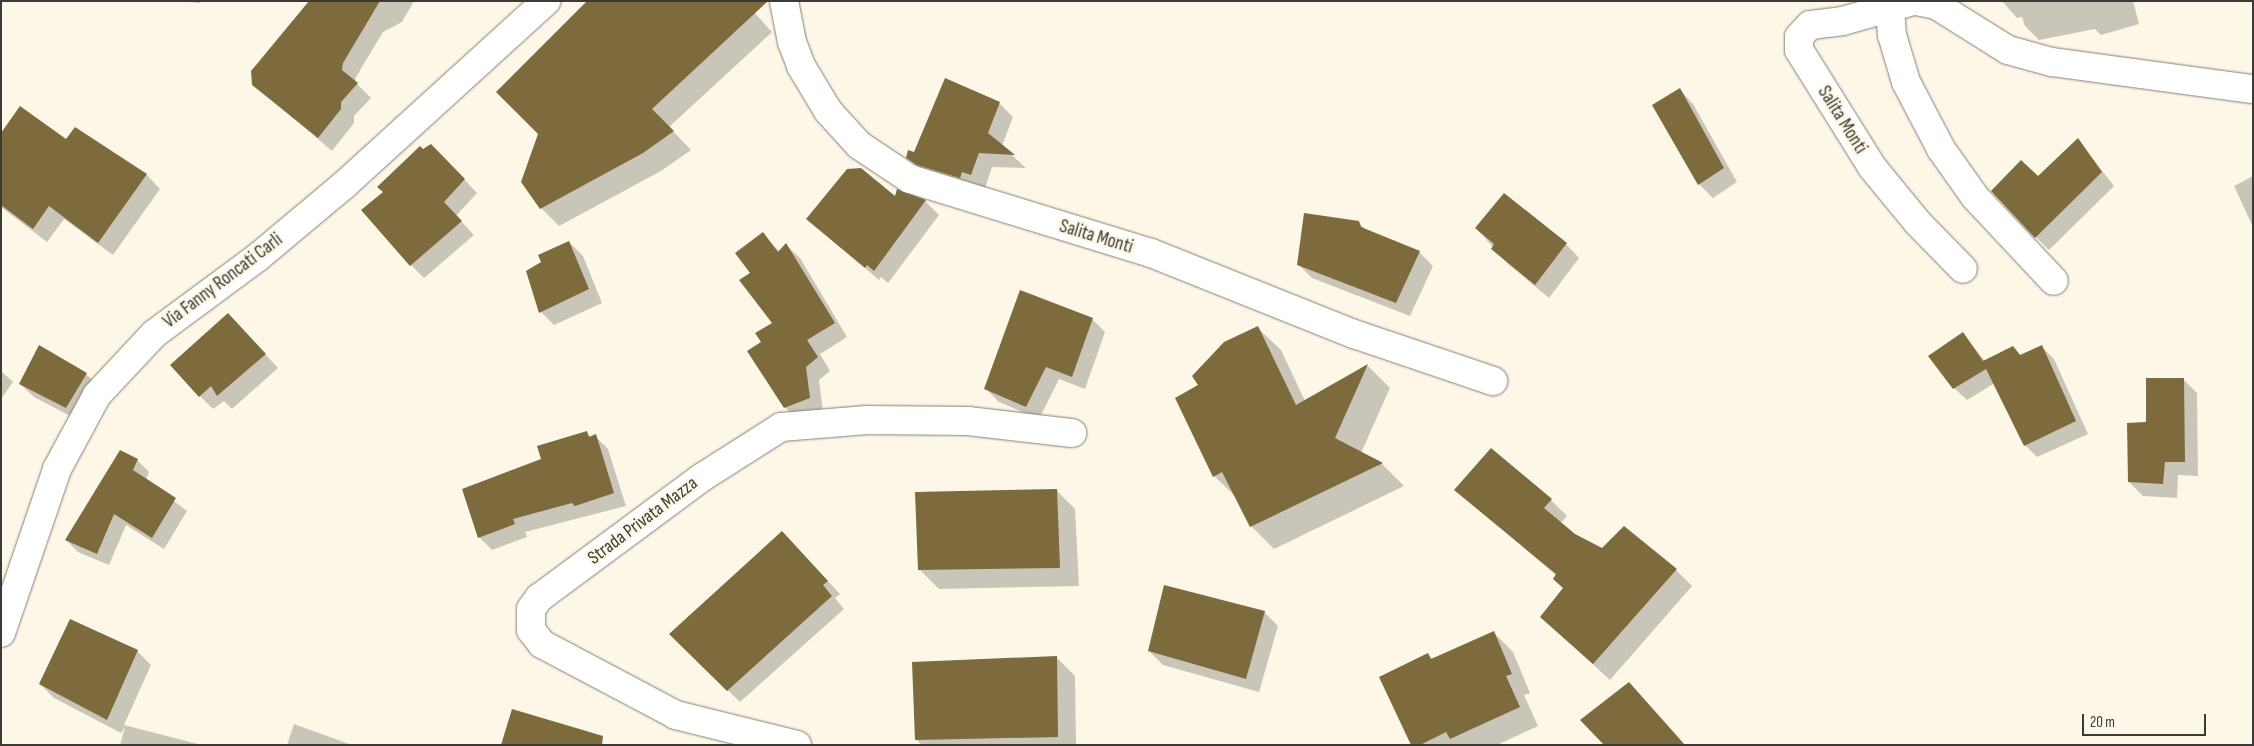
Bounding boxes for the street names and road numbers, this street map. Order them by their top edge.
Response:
street label: Salita Monti [1812,82,1872,158]
street label: Salita Monti [1056,215,1136,259]
street label: Via Fanny Roncati Carli [159,229,287,333]
street label: Strada Privata Mazza [584,472,702,570]

